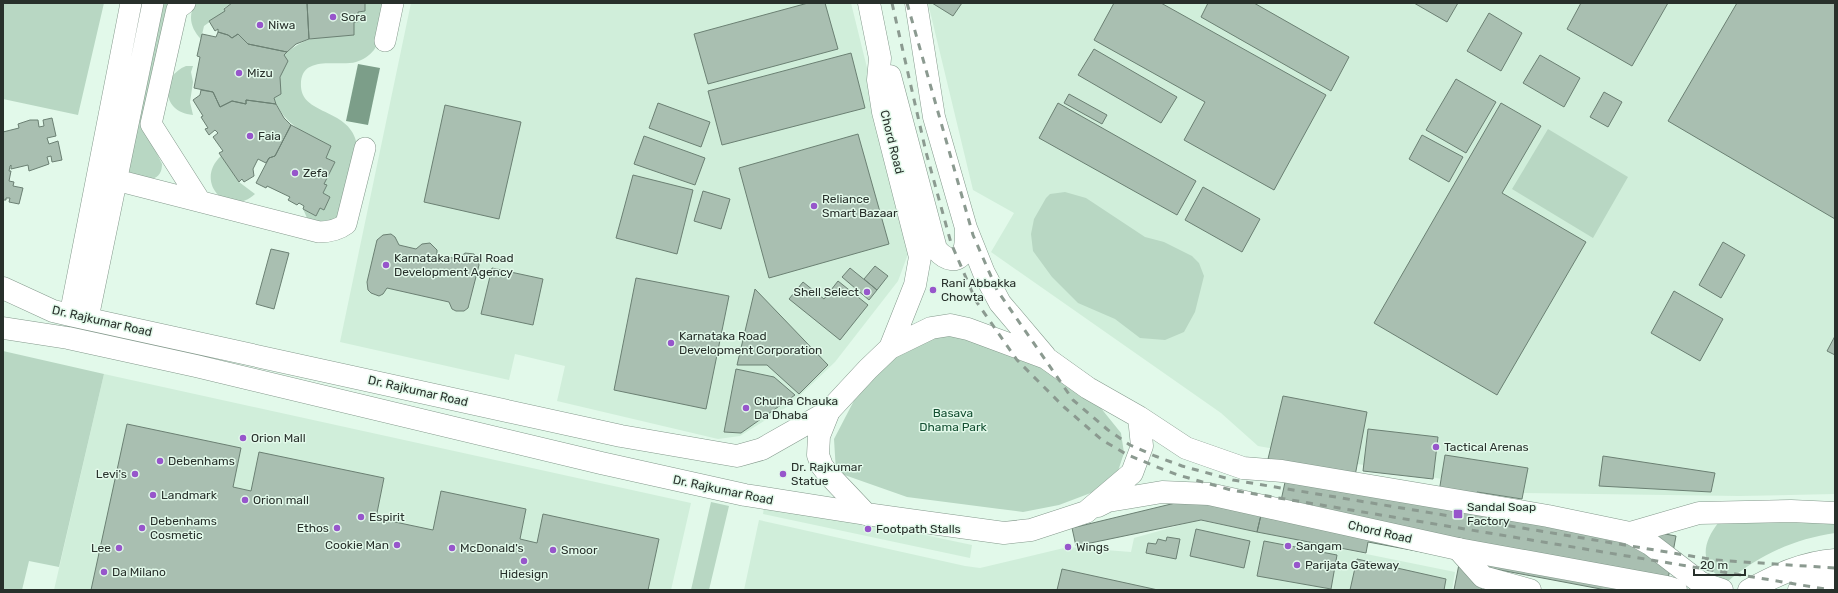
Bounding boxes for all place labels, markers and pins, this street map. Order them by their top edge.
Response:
place label: Sora [341,10,366,24]
marker: Sora [328,12,338,22]
place label: Niwa [268,18,295,32]
marker: Niwa [255,20,265,30]
place label: Mizu [247,66,273,80]
marker: Mizu [234,68,244,78]
place label: Faia [258,129,281,143]
marker: Faia [245,131,255,141]
place label: Zefa [303,166,328,180]
marker: Zefa [290,168,300,178]
place label: Reliance Smart Bazaar [822,192,898,220]
marker: Reliance Smart Bazaar [809,201,819,211]
place label: Karnataka Rural Road Development Agency [394,251,514,279]
marker: Karnataka Rural Road Development Agency [381,260,391,270]
place label: Rani Abbakka Chowta [941,276,1016,304]
place label: Shell Select [794,285,859,299]
marker: Rani Abbakka Chowta [928,285,938,295]
marker: Shell Select [862,287,872,297]
place label: Karnataka Road Development Corporation [679,329,822,357]
marker: Karnataka Road Development Corporation [666,338,676,348]
place label: Chulha Chauka Da Dhaba [754,394,838,422]
marker: Chulha Chauka Da Dhaba [741,403,751,413]
place label: Orion Mall [251,431,306,445]
marker: Orion Mall [238,433,248,443]
place label: Tactical Arenas [1444,440,1529,454]
marker: Tactical Arenas [1431,442,1441,452]
place label: Debenhams [168,454,235,468]
marker: Debenhams [155,456,165,466]
place label: Dr. Rajkumar Statue [791,460,862,488]
place label: Levi's [96,467,127,481]
marker: Levi's [130,469,140,479]
marker: Dr. Rajkumar Statue [778,469,788,479]
place label: Landmark [161,488,218,502]
marker: Landmark [148,490,158,500]
place label: Orion mall [253,493,309,507]
marker: Orion mall [240,495,250,505]
place label: Sandal Soap Factory [1467,500,1536,528]
marker: Sandal Soap Factory [1452,508,1464,520]
place label: Espirit [369,510,405,524]
marker: Espirit [356,512,366,522]
place label: Debenhams Cosmetic [150,514,217,542]
place label: Ethos [297,521,329,535]
place label: Footpath Stalls [876,522,961,536]
marker: Debenhams Cosmetic [137,523,147,533]
marker: Ethos [332,523,342,533]
marker: Footpath Stalls [863,524,873,534]
place label: Cookie Man [325,538,389,552]
place label: Sangam [1296,539,1342,553]
marker: Cookie Man [392,540,402,550]
place label: Wings [1076,540,1109,554]
place label: Lee [91,541,111,555]
place label: McDonald's [460,541,524,555]
marker: Sangam [1283,541,1293,551]
marker: Wings [1063,542,1073,552]
marker: Lee [114,543,124,553]
marker: McDonald's [447,543,457,553]
place label: Smoor [561,543,598,557]
marker: Smoor [548,545,558,555]
marker: Hidesign [519,556,529,566]
place label: Parijata Gateway [1305,558,1399,572]
marker: Parijata Gateway [1292,560,1302,570]
place label: Da Milano [112,565,166,579]
marker: Da Milano [99,567,109,577]
place label: Hidesign [500,567,548,581]

